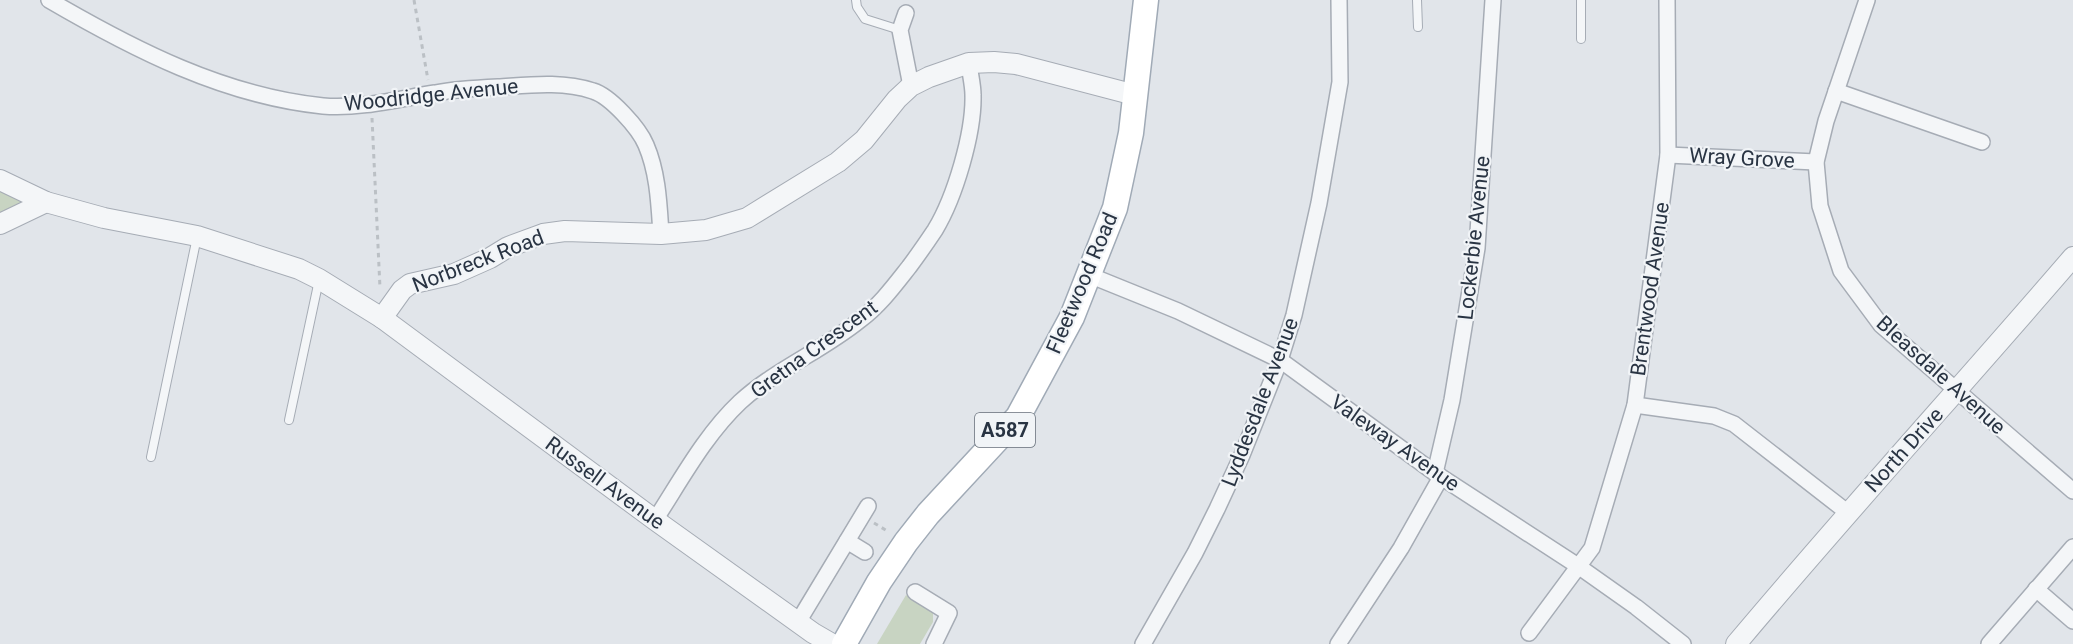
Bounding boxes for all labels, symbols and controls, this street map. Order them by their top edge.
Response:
street label: Woodridge Avenue [343,74,519,116]
street label: Wray Grove [1689,143,1795,173]
street label: Lockerbie Avenue [1453,155,1495,321]
street label: Brentwood Avenue [1626,201,1674,377]
street label: Fleetwood Road [1041,209,1123,357]
street label: Norbreck Road [409,225,547,297]
street label: Gretna Crescent [746,295,882,403]
street label: Bleasdale Avenue [1872,311,2010,439]
street label: Lyddesdale Avenue [1217,314,1303,490]
street label: Valeway Avenue [1326,390,1464,496]
street label: North Drive [1860,403,1948,497]
road number: A587 [975,413,1035,447]
street label: Russell Avenue [541,432,669,534]

